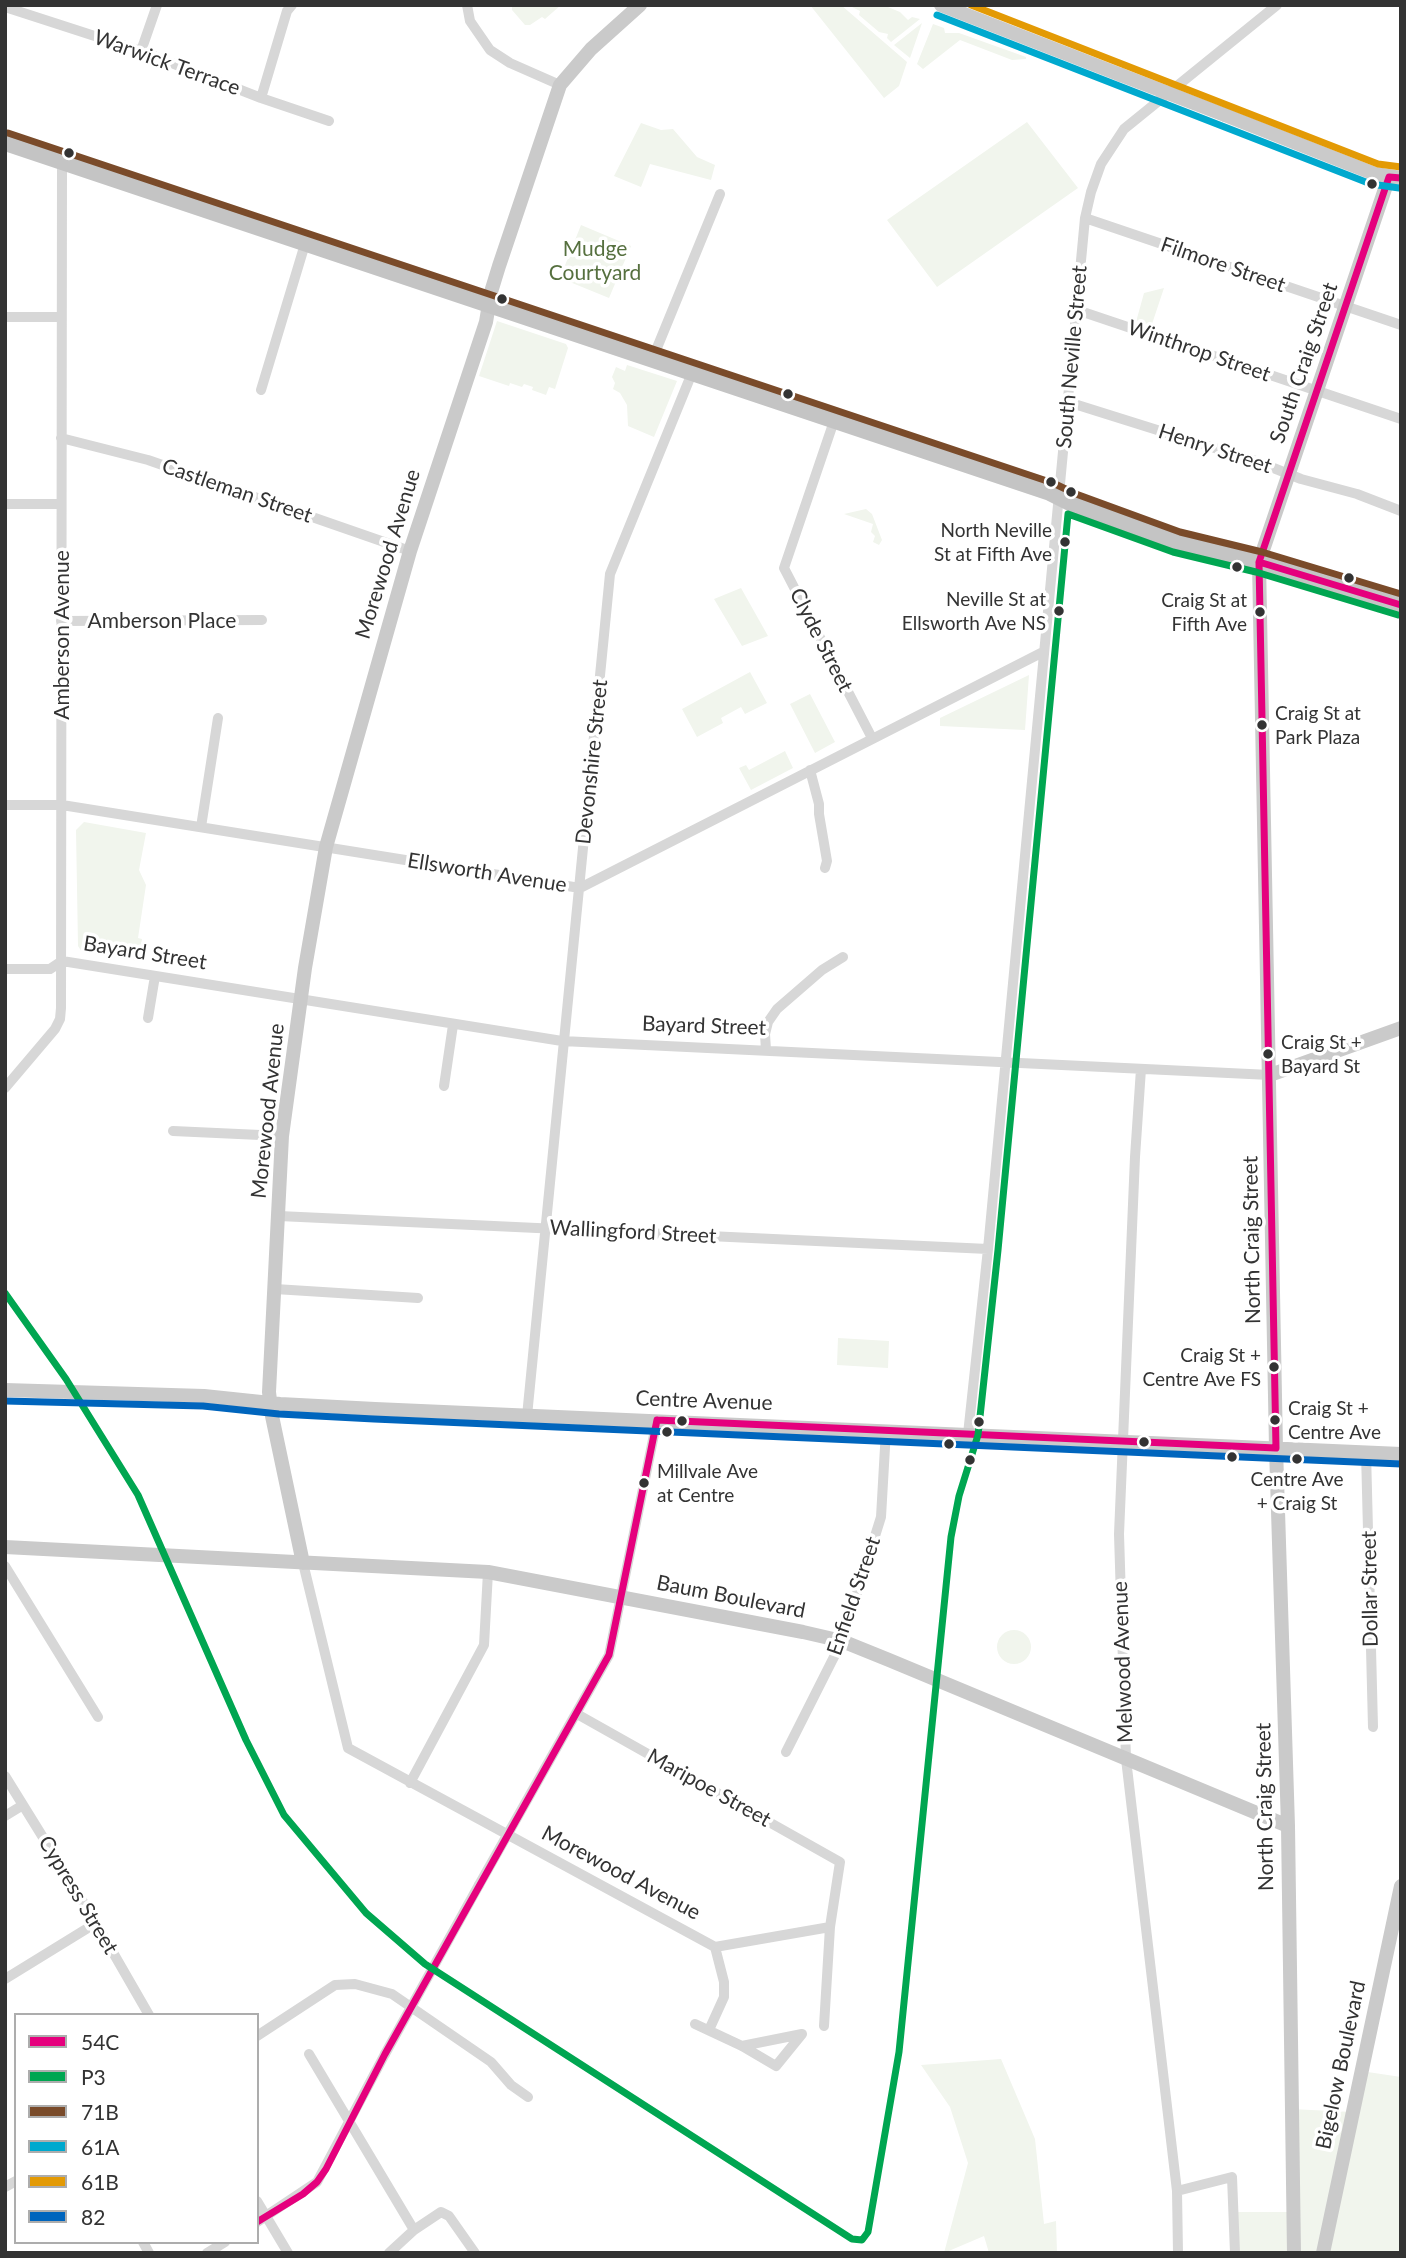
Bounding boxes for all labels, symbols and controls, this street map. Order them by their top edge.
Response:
street label: Warwick Terrace [90,25,244,101]
unlabelled marker [62,146,76,160]
unlabelled marker [1365,177,1379,191]
street label: Filmore Street [1157,232,1289,298]
park label: Mudge Courtyard [549,236,641,286]
street label: South Neville Street [1051,264,1093,450]
street label: South Craig Street [1265,279,1343,447]
unlabelled marker [495,292,509,306]
street label: Winthrop Street [1124,315,1274,387]
unlabelled marker [781,387,795,401]
street label: Henry Street [1155,419,1275,479]
street label: Castleman Street [159,453,315,529]
street label: Morewood Avenue [350,466,426,642]
unlabelled marker [1044,475,1058,489]
unlabelled marker [1064,485,1078,499]
place label: North Neville St at Fifth Ave [934,520,1052,564]
marker: North Neville St at Fifth Ave [1058,535,1072,549]
street label: Amberson Avenue [49,550,75,720]
unlabelled marker [1230,560,1244,574]
unlabelled marker [1342,571,1356,585]
street label: Clyde Street [784,584,858,696]
place label: Neville St at Ellsworth Ave NS [902,589,1046,633]
place label: Craig St at Fifth Ave [1161,590,1247,634]
marker: Neville St at Ellsworth Ave NS [1052,604,1066,618]
marker: Craig St at Fifth Ave [1253,605,1267,619]
street label: Amberson Place [88,608,236,634]
street label: Devonshire Street [571,678,613,846]
place label: Craig St at Park Plaza [1275,703,1361,747]
marker: Craig St at Park Plaza [1255,718,1269,732]
street label: Ellsworth Avenue [405,848,569,898]
street label: Bayard Street [82,931,208,975]
street label: Bayard Street [641,1011,767,1041]
street label: Morewood Avenue [246,1022,290,1200]
place label: Craig St + Bayard St [1281,1032,1362,1076]
marker: Craig St + Bayard St [1261,1047,1275,1061]
street label: North Craig Street [1238,1156,1266,1324]
street label: Wallingford Street [549,1215,717,1249]
place label: Craig St + Centre Ave FS [1142,1345,1261,1389]
marker: Craig St + Centre Ave FS [1267,1360,1281,1374]
street label: Centre Avenue [635,1386,773,1416]
place label: Craig St + Centre Ave [1288,1398,1381,1442]
marker: Craig St + Centre Ave [1268,1413,1282,1427]
unlabelled marker [675,1414,689,1428]
unlabelled marker [972,1415,986,1429]
unlabelled marker [660,1425,674,1439]
unlabelled marker [1137,1435,1151,1449]
unlabelled marker [942,1437,956,1451]
unlabelled marker [1225,1450,1239,1464]
marker: Centre Ave + Craig St [1290,1452,1304,1466]
unlabelled marker [963,1453,977,1467]
place label: Millvale Ave at Centre [657,1461,758,1505]
place label: Centre Ave + Craig St [1251,1469,1343,1513]
marker: Millvale Ave at Centre [637,1476,651,1490]
street label: Dollar Street [1356,1531,1384,1647]
street label: Enfield Street [822,1533,886,1659]
street label: Baum Boulevard [654,1570,808,1624]
street label: Melwood Avenue [1108,1581,1138,1743]
street label: North Craig Street [1251,1723,1279,1891]
street label: Maripoe Street [643,1744,775,1832]
street label: Morewood Avenue [537,1821,705,1925]
street label: Cypress Street [33,1831,123,1959]
street label: Bigelow Boulevard [1311,1978,1371,2152]
legend [14,2013,259,2244]
text: 54C [81,2029,119,2054]
text: P3 [81,2064,106,2089]
text: 71B [81,2099,119,2124]
text: 61A [81,2134,120,2159]
text: 61B [81,2169,119,2194]
text: 82 [81,2204,105,2229]

